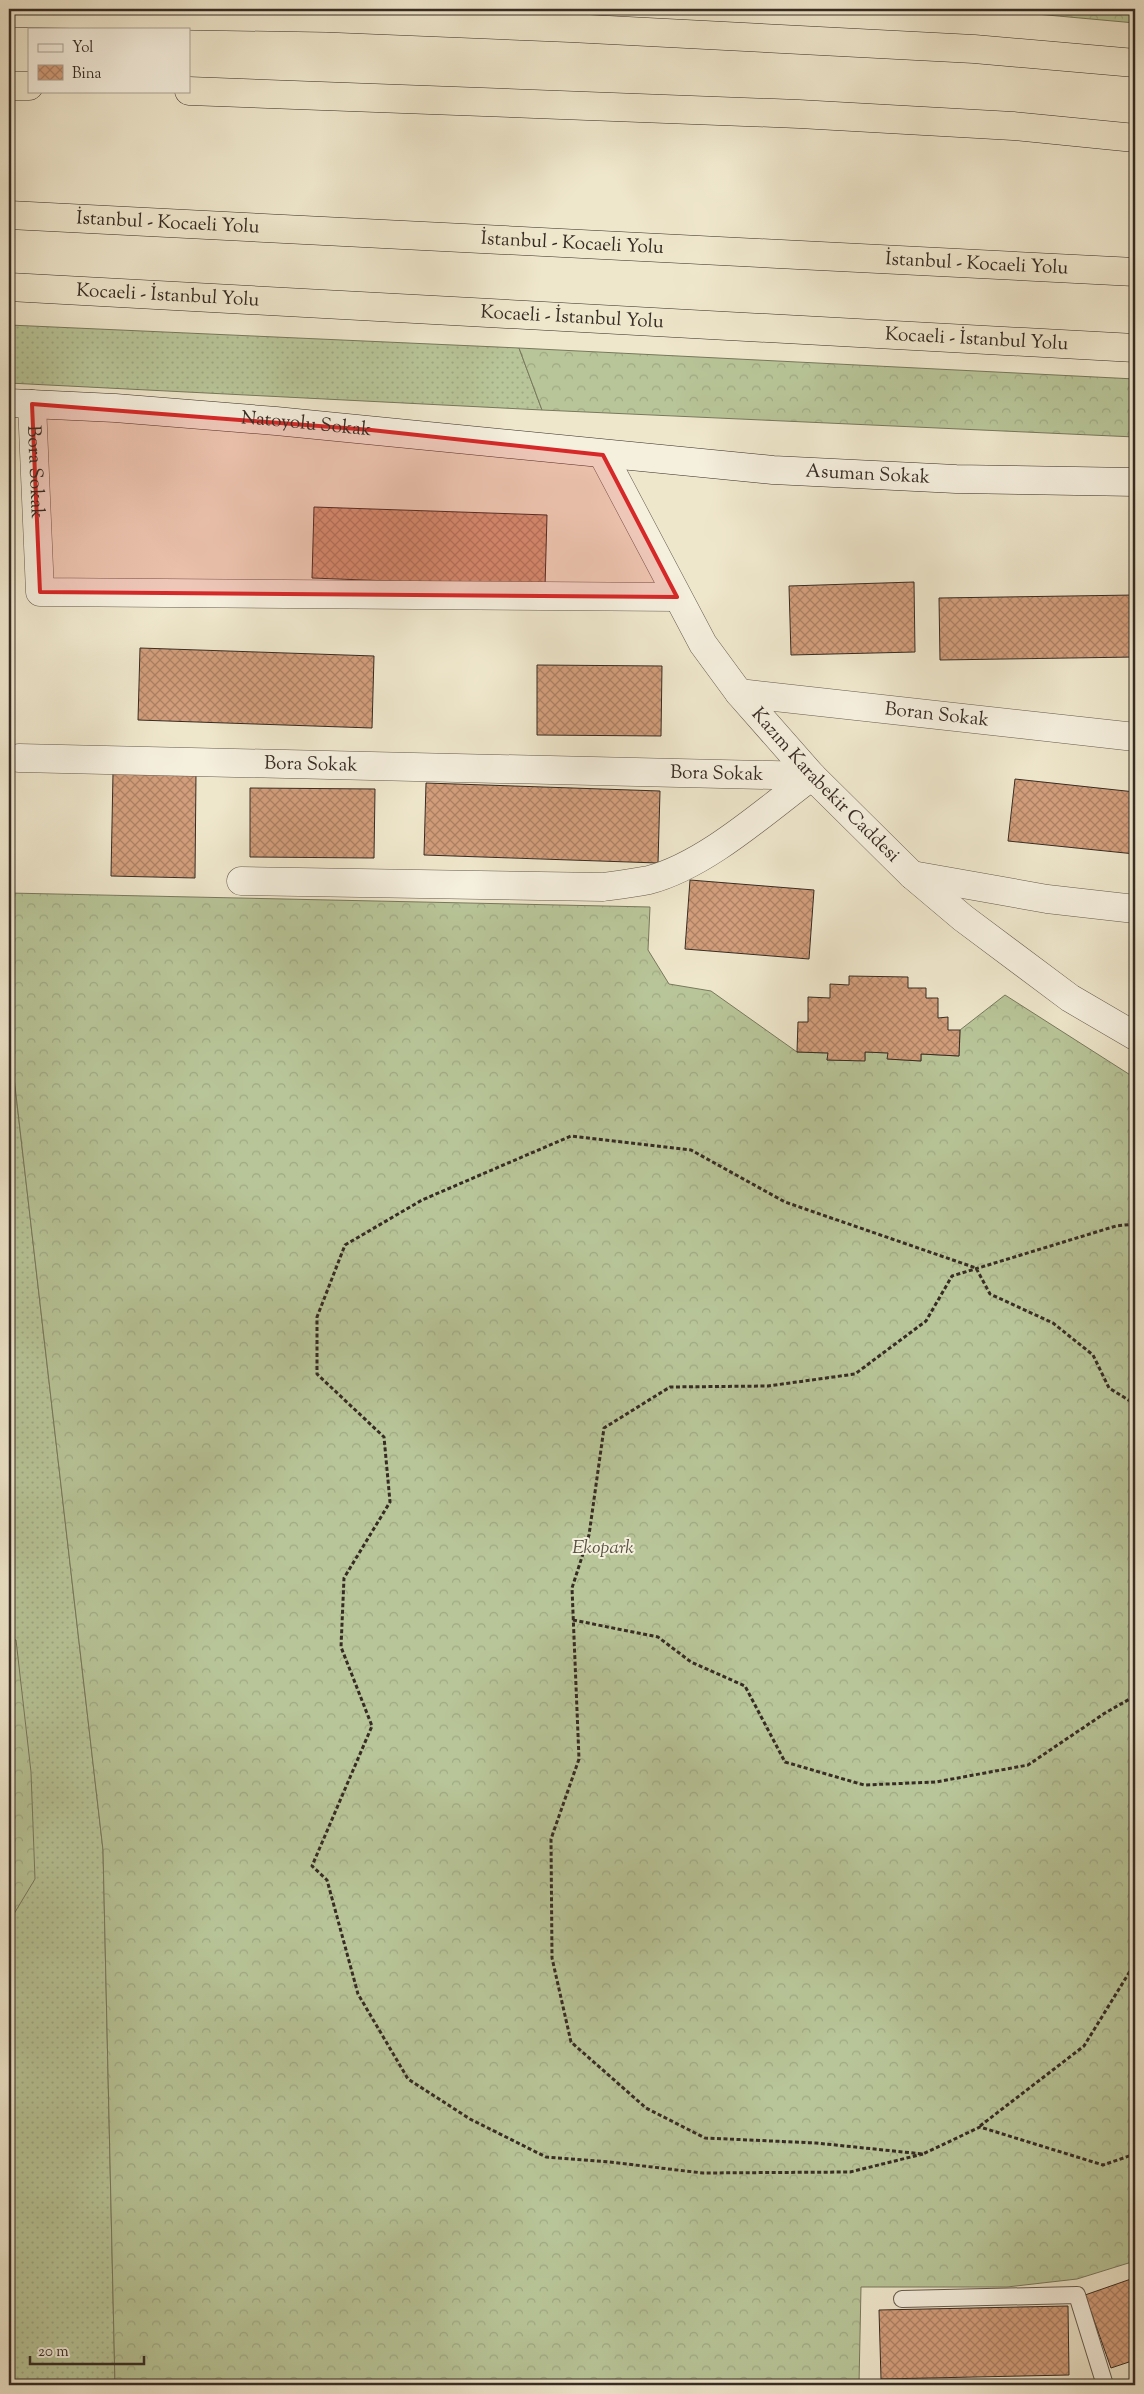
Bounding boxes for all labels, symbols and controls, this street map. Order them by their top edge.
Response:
legend [28,28,190,92]
text: Yol [72,38,94,59]
text: Bina [72,64,102,85]
street label: İstanbul - Kocaeli Yolu [76,205,260,241]
street label: İstanbul - Kocaeli Yolu [480,225,665,262]
street label: İstanbul - Kocaeli Yolu [885,246,1069,282]
street label: Kocaeli - İstanbul Yolu [76,277,260,314]
street label: Kocaeli - İstanbul Yolu [480,299,664,336]
street label: Kocaeli - İstanbul Yolu [884,321,1069,358]
street label: Natoyolu Sokak [240,405,373,444]
street label: Bora Sokak [19,425,50,520]
street label: Asuman Sokak [805,458,931,491]
street label: Boran Sokak [883,696,991,734]
street label: Kazım Karabekir Caddesi [745,702,906,869]
street label: Bora Sokak [264,750,359,779]
street label: Bora Sokak [670,759,764,788]
park label: Ekopark [572,1535,634,1562]
scale bar [30,2334,144,2366]
text: 20 m [38,2342,69,2363]

